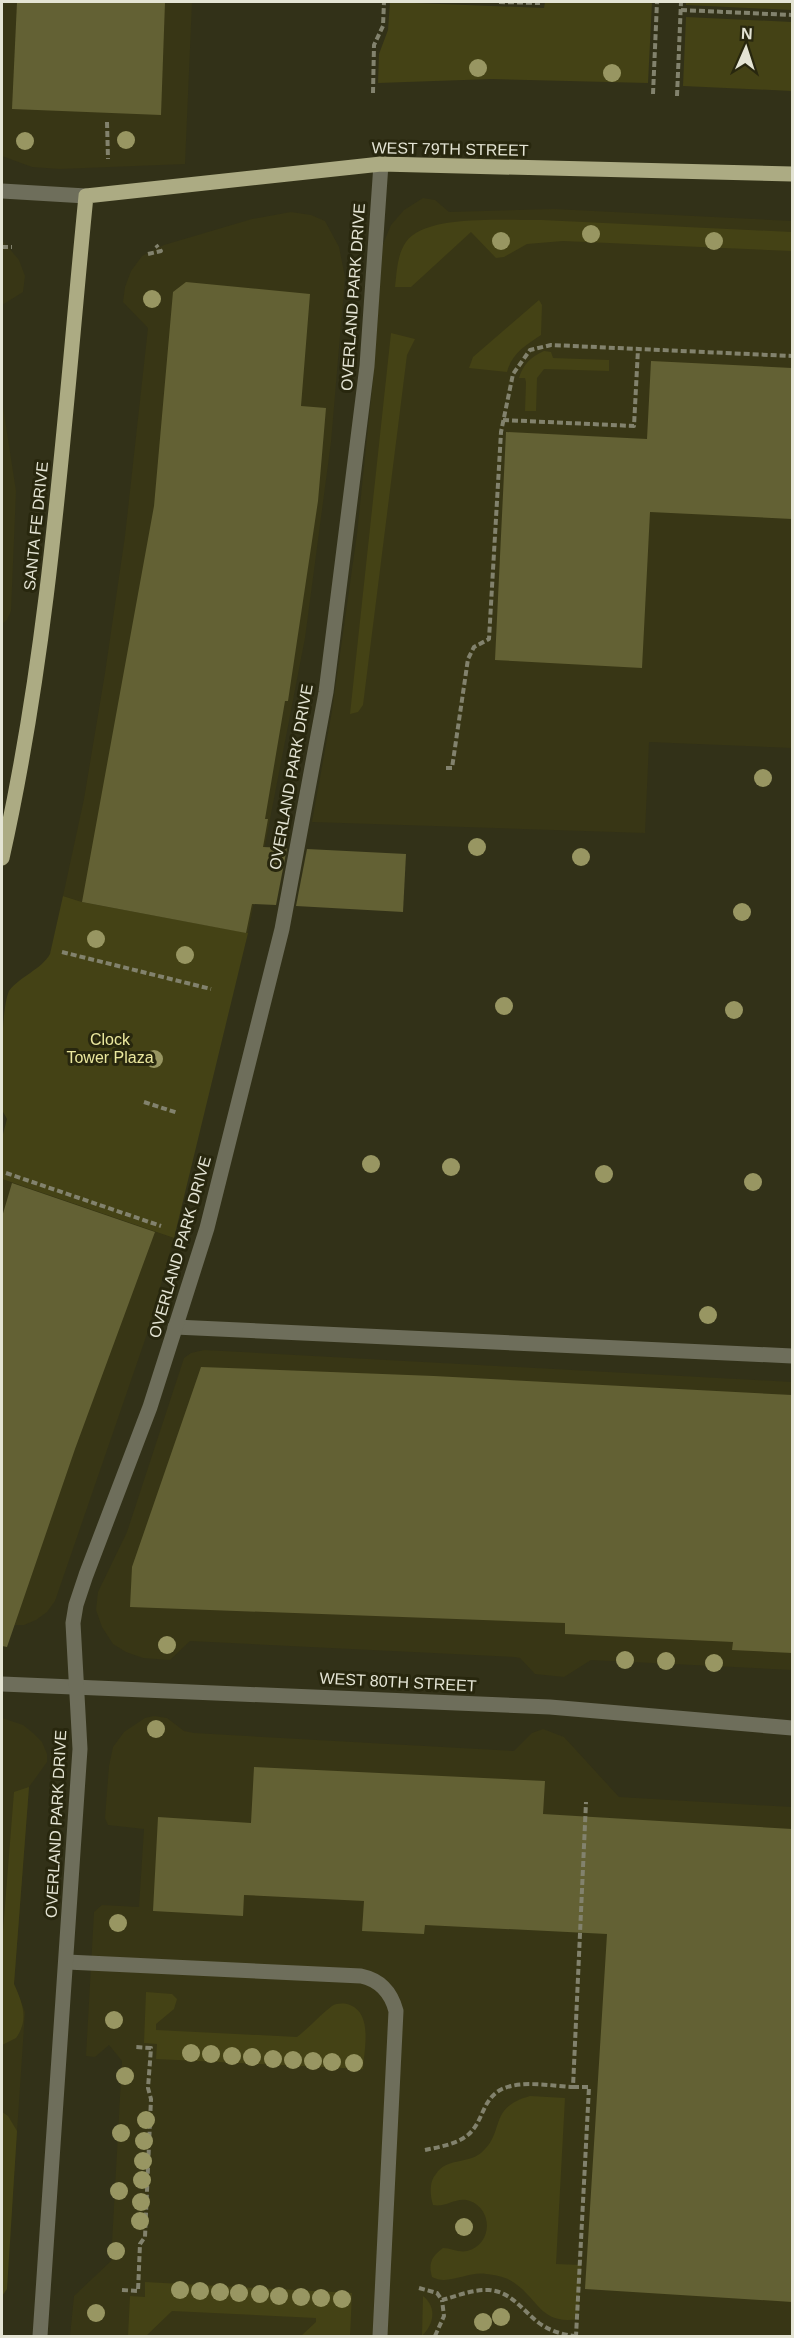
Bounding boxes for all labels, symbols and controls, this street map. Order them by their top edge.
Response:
north arrow [716,18,776,78]
text: N [741,25,753,42]
street label: WEST 79TH STREET [371,139,529,159]
street label: OVERLAND PARK DRIVE [338,203,368,391]
street label: SANTA FE DRIVE [21,461,51,591]
street label: OVERLAND PARK DRIVE [266,683,316,871]
park label: Clock Tower Plaza [66,1031,154,1066]
street label: OVERLAND PARK DRIVE [146,1154,214,1340]
street label: WEST 80TH STREET [319,1669,477,1695]
street label: OVERLAND PARK DRIVE [43,1730,69,1918]

